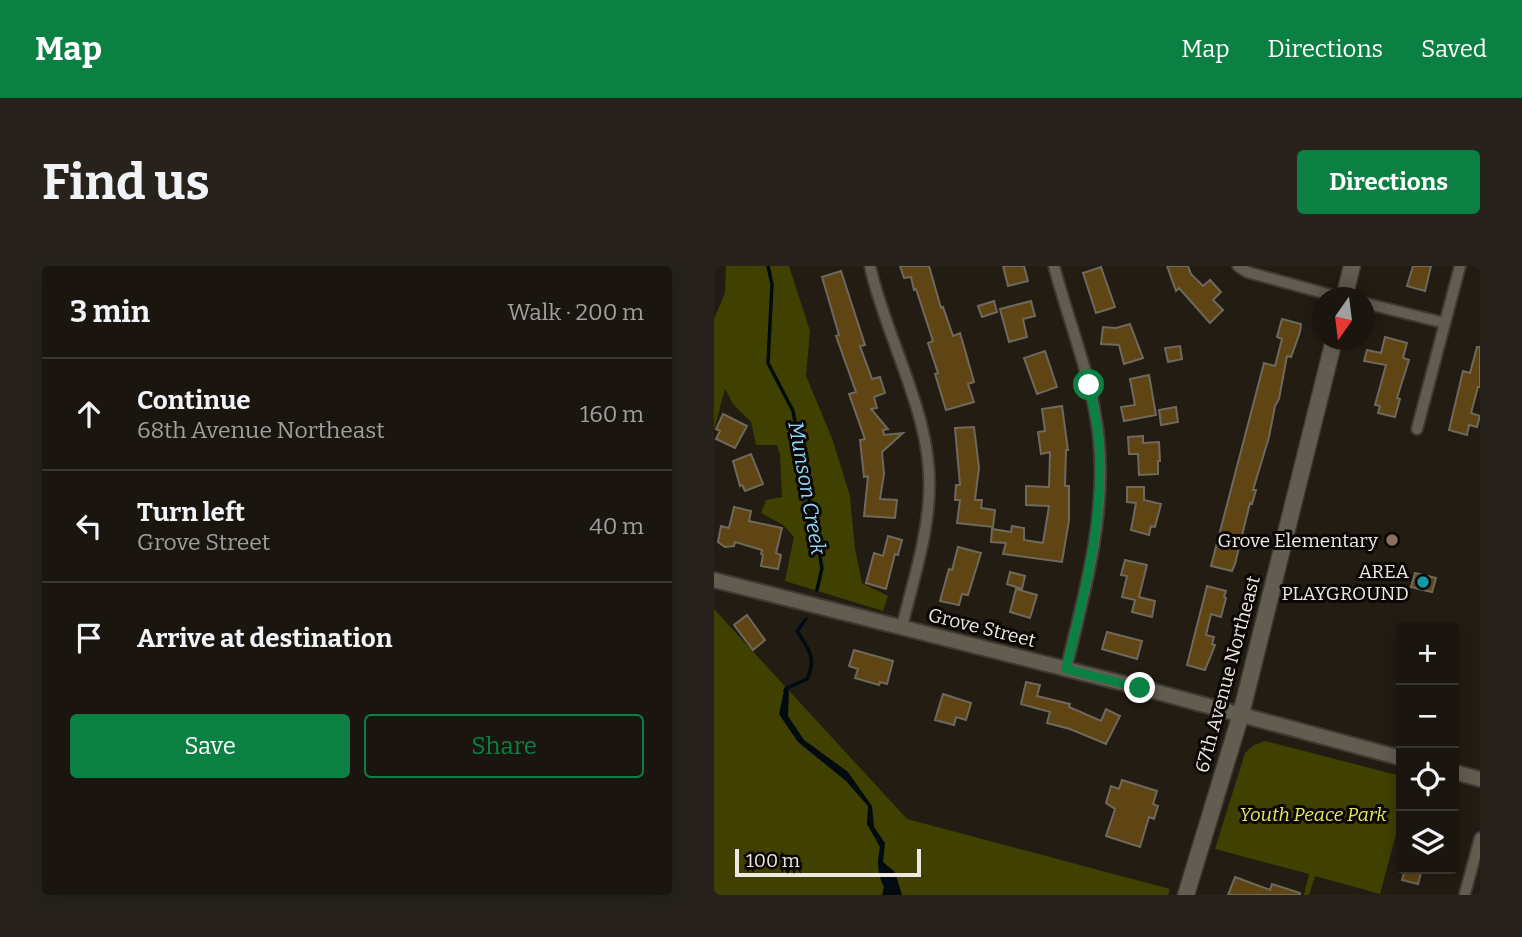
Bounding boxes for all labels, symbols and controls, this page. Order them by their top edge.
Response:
text: Map [35,29,102,69]
text: Map [1181,35,1230,63]
text: Directions [1268,35,1383,63]
text: Saved [1421,35,1487,63]
button: Directions [1297,150,1480,214]
text: Find us [42,153,210,212]
north arrow [1312,287,1375,350]
text: 3 min [70,294,150,330]
text: Walk · 200 m [508,298,644,326]
route start [1073,369,1104,400]
text: Continue [137,385,251,416]
icon: ahead [70,395,108,433]
text: 160 m [580,400,644,428]
text: 68th Avenue Northeast [137,416,385,444]
water label: Munson Creek [782,419,832,557]
text: Turn left [137,497,245,528]
icon: left [70,507,108,545]
text: 40 m [589,512,644,540]
text: Grove Street [137,528,270,556]
place label: Grove Elementary [1218,529,1379,552]
marker: Grove Elementary [1384,532,1400,548]
place label: AREA PLAYGROUND [1281,560,1410,605]
street label: 67th Avenue Northeast [1190,573,1265,775]
marker: AREA PLAYGROUND [1415,574,1431,590]
street label: Grove Street [926,603,1038,652]
icon: arrive [70,619,108,657]
map controls [1396,622,1459,874]
button: + [1396,622,1459,685]
text: Arrive at destination [137,623,392,654]
route end [1124,672,1155,703]
button: − [1396,685,1459,748]
button: Save [70,714,350,778]
button: Share [364,714,644,778]
button: locate [1396,748,1459,811]
park label: Youth Peace Park [1239,803,1387,826]
button: layers [1396,811,1459,874]
scale bar [735,846,920,878]
text: 100 m [746,849,800,872]

